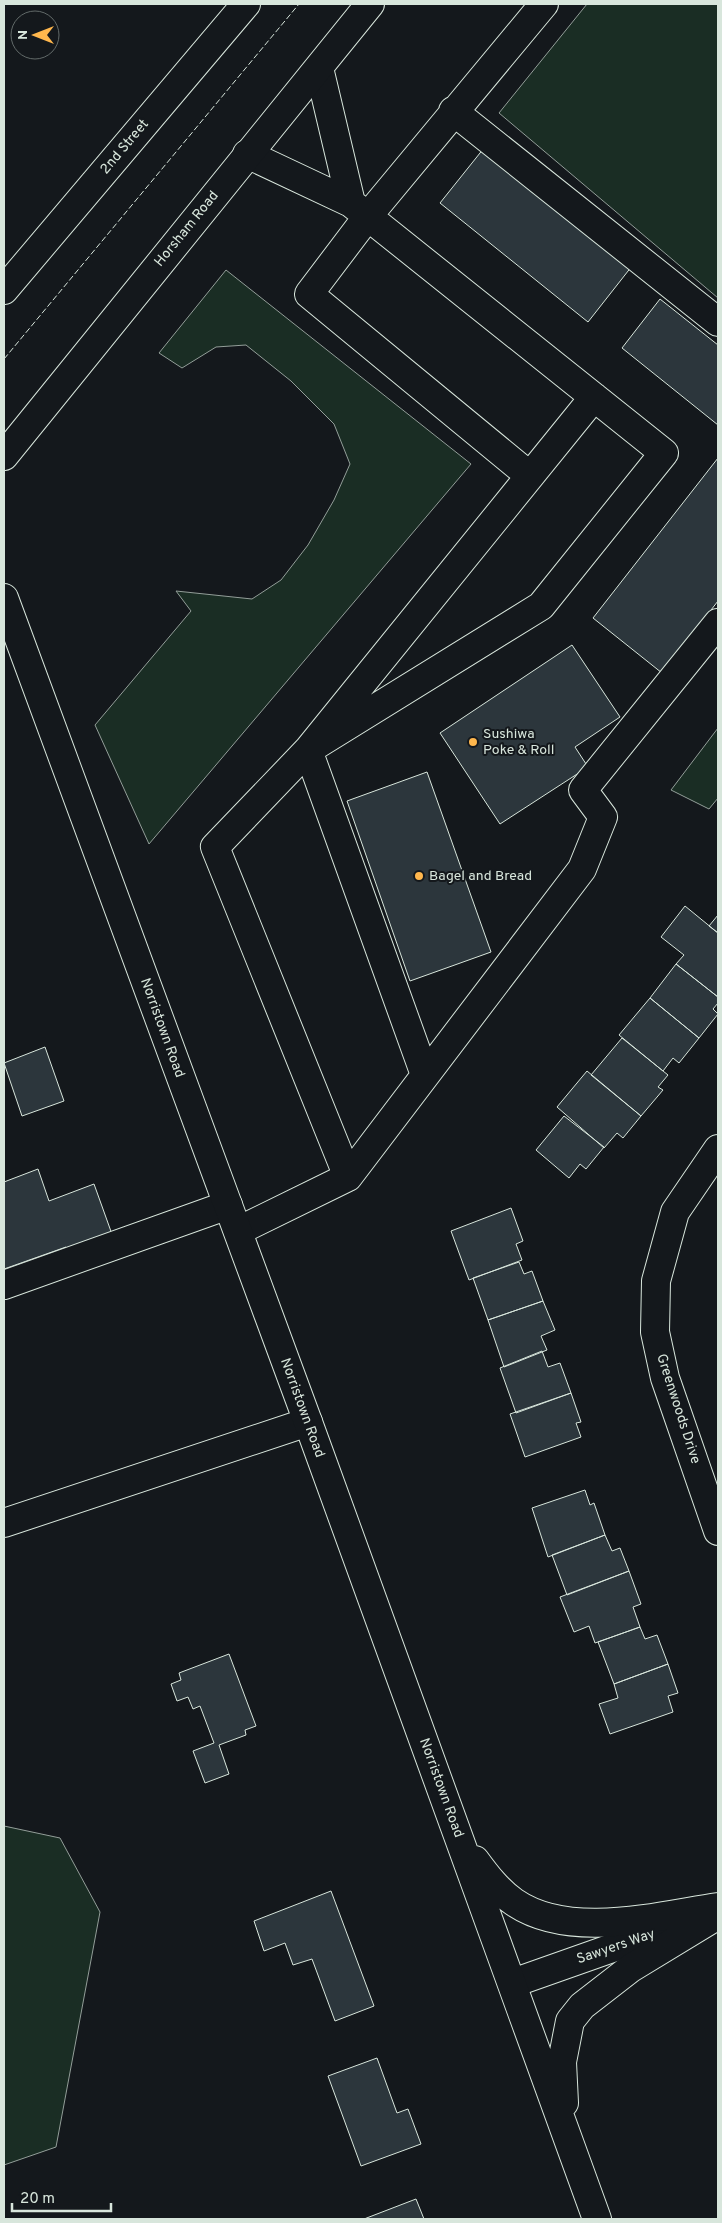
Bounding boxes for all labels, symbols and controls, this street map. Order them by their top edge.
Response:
north arrow [10,10,60,60]
text: N [15,30,32,40]
street label: 2nd Street [97,116,153,178]
street label: Horsham Road [151,188,223,270]
place label: Sushiwa Poke & Roll [483,726,554,759]
marker: Sushiwa Poke & Roll [467,736,479,748]
place label: Bagel and Bread [429,868,532,885]
marker: Bagel and Bread [413,870,425,882]
street label: Norristown Road [136,976,188,1080]
street label: Greenwoods Drive [652,1352,704,1466]
street label: Norristown Road [276,1356,328,1460]
street label: Norristown Road [415,1736,467,1840]
street label: Sawyers Way [575,1926,657,1968]
scale bar [12,2180,111,2212]
text: 20 m [20,2190,55,2209]

